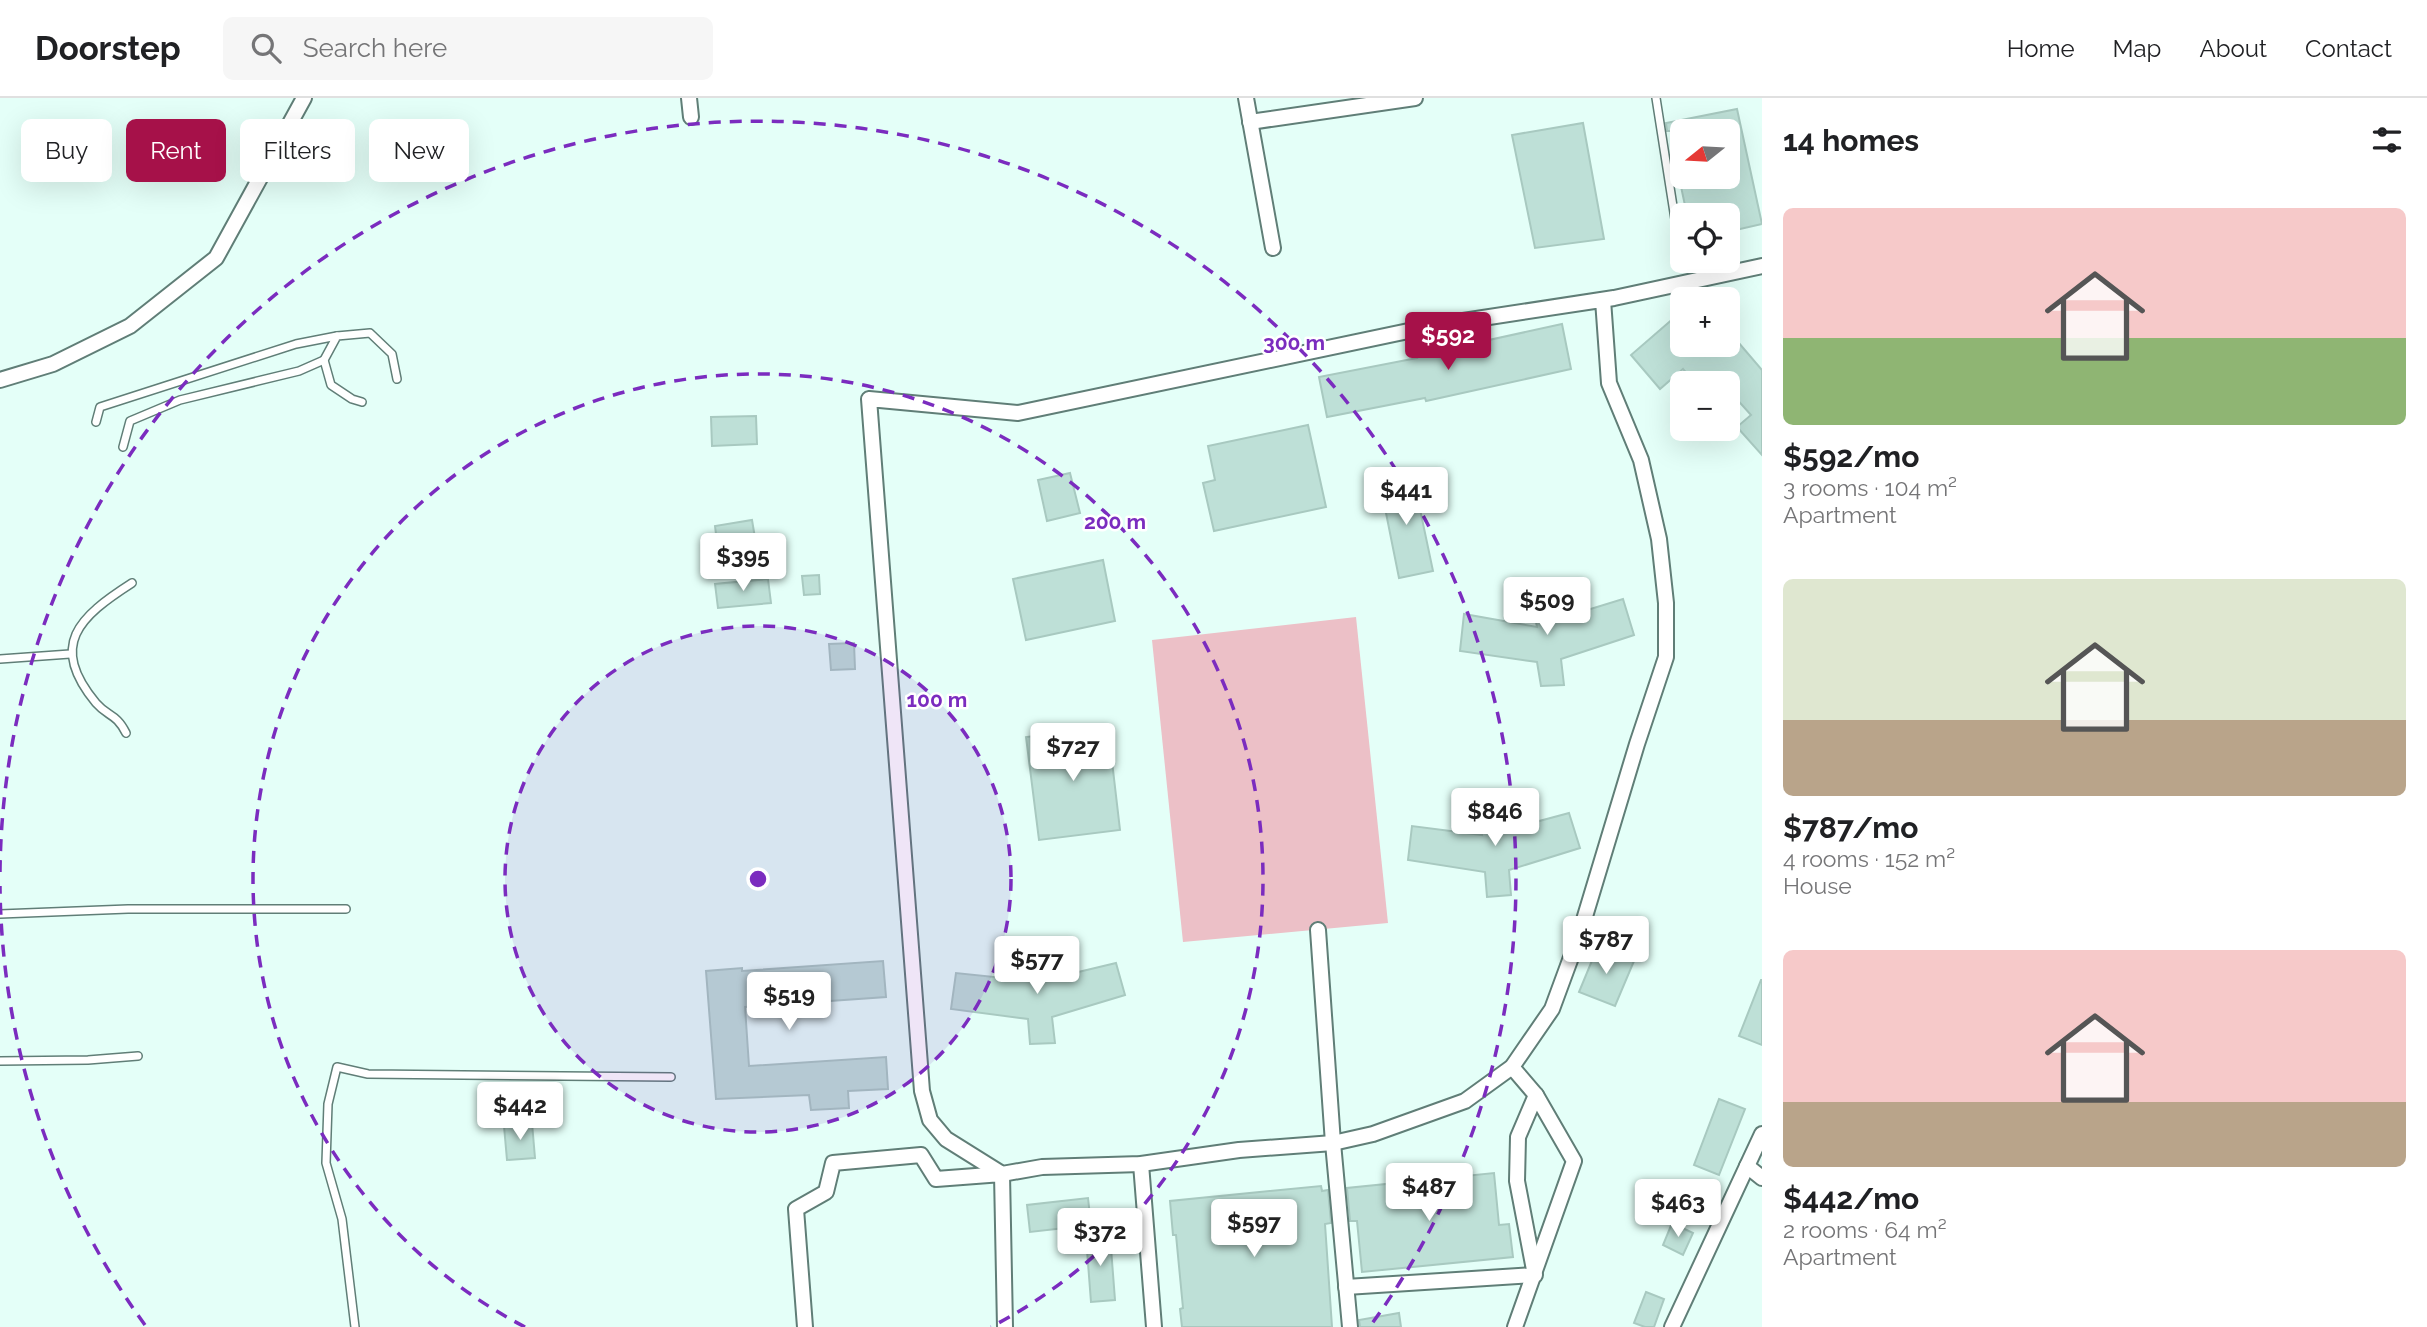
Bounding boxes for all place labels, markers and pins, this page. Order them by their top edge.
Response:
pin: $592 [1407,313,1489,372]
pin: $441 [1365,468,1447,527]
pin: $395 [702,533,784,593]
pin: $509 [1506,578,1588,637]
pin: $727 [1032,724,1114,783]
pin: $846 [1454,788,1536,848]
centre of rings [746,867,770,891]
pin: $787 [1565,916,1647,976]
pin: $577 [996,936,1078,996]
pin: $519 [748,972,830,1032]
pin: $442 [479,1082,561,1142]
pin: $487 [1388,1164,1470,1223]
pin: $463 [1637,1180,1719,1239]
pin: $597 [1213,1200,1295,1259]
pin: $372 [1059,1208,1141,1268]

